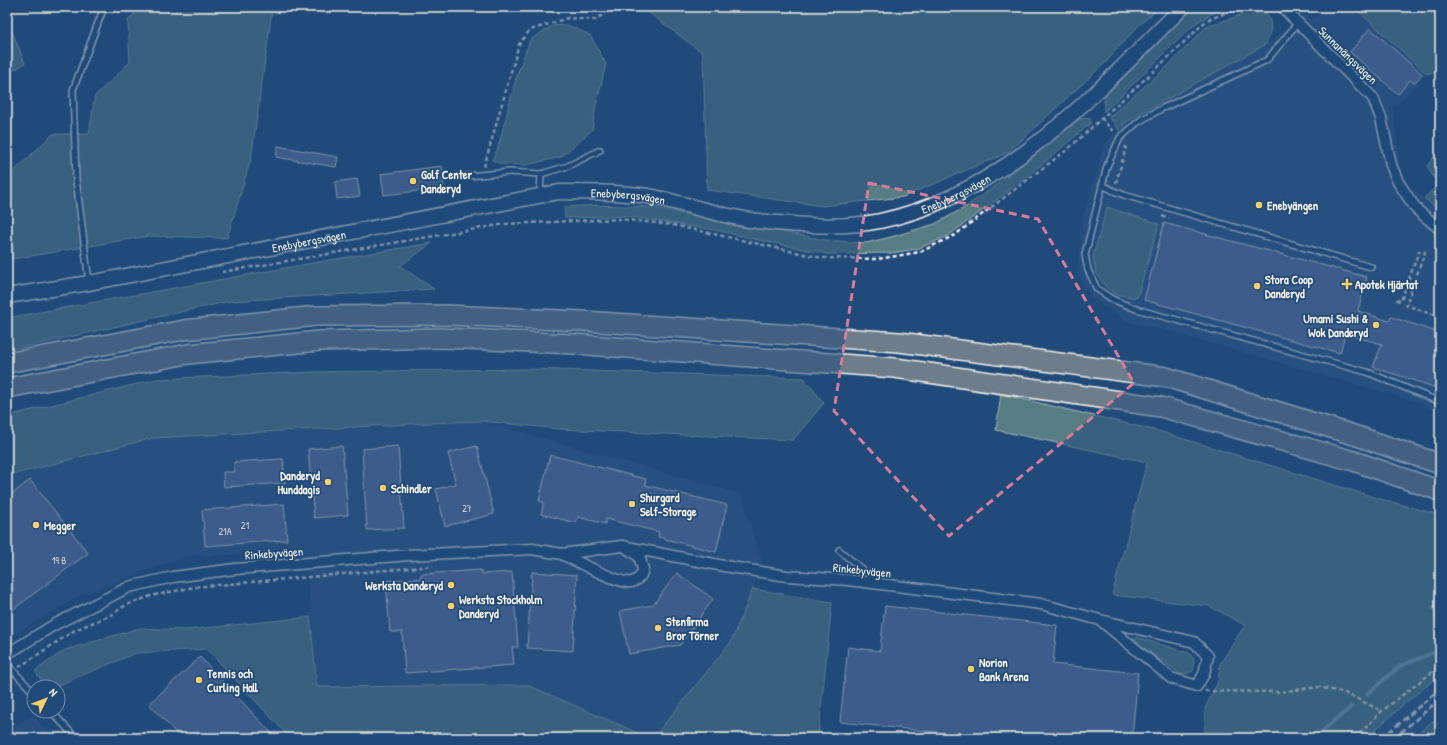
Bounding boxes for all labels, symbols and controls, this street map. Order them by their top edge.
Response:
street label: Sunnanängsvägen [1315,22,1381,88]
place label: Golf Center Danderyd [421,166,473,198]
street label: Enebybergsvägen [919,169,993,217]
marker: Golf Center Danderyd [408,176,418,186]
street label: Enebybergsvägen [591,184,667,208]
place label: Enebyängen [1267,197,1319,215]
marker: Enebyängen [1254,200,1264,210]
street label: Enebybergsvägen [270,225,347,256]
place label: Stora Coop Danderyd [1265,271,1314,303]
place label: Apotek Hjärtat [1355,276,1419,294]
marker: Apotek Hjärtat [1342,279,1352,289]
marker: Stora Coop Danderyd [1252,281,1262,291]
place label: Umami Sushi & Wok Danderyd [1303,310,1369,342]
marker: Umami Sushi & Wok Danderyd [1371,320,1381,330]
place label: Danderyd Hunddagis [277,467,320,499]
marker: Danderyd Hunddagis [323,477,333,487]
place label: Schindler [391,480,432,497]
marker: Schindler [378,483,388,493]
place label: Shurgard Self-Storage [640,489,697,521]
marker: Shurgard Self-Storage [627,499,637,509]
house number: 27 [462,502,472,515]
place label: Megger [44,517,76,535]
house number: 21 [241,519,250,532]
marker: Megger [31,520,41,530]
house number: 21A [218,525,232,538]
street label: Rinkebyvägen [244,542,304,564]
house number: 19 B [52,554,66,567]
street label: Rinkebyvägen [832,558,892,582]
place label: Werksta Danderyd [365,577,443,595]
marker: Werksta Danderyd [446,580,456,590]
place label: Werksta Stockholm Danderyd [459,591,542,623]
marker: Werksta Stockholm Danderyd [446,601,456,611]
place label: Stenfirma Bror Törner [666,613,719,644]
marker: Stenfirma Bror Törner [653,623,663,633]
place label: Norion Bank Arena [979,654,1029,685]
marker: Norion Bank Arena [966,664,976,674]
place label: Tennis och Curling Hall [206,665,259,697]
marker: Tennis och Curling Hall [194,675,204,685]
north arrow [26,679,66,719]
text: N [46,685,61,699]

